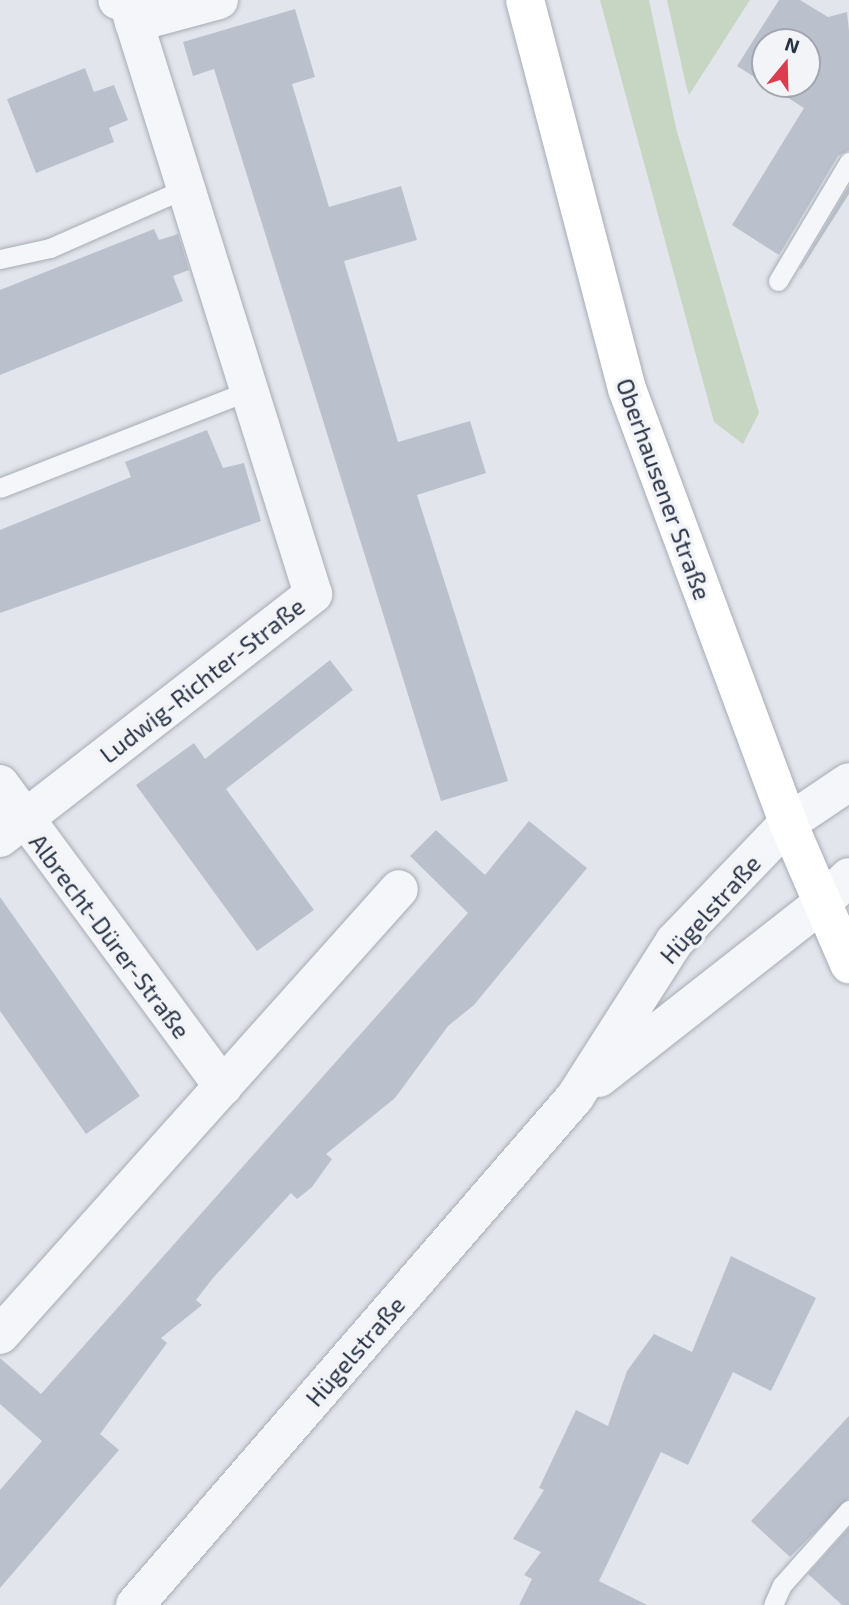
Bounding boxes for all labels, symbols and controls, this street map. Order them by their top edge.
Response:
north arrow [751,28,821,98]
text: N [782,31,803,58]
street label: Oberhausener Straße [610,374,718,604]
street label: Ludwig-Richter-Straße [94,591,310,769]
street label: Albrecht-Dürer-Straße [24,828,196,1044]
street label: Hügelstraße [654,849,766,969]
street label: Hügelstraße [299,1290,411,1412]

